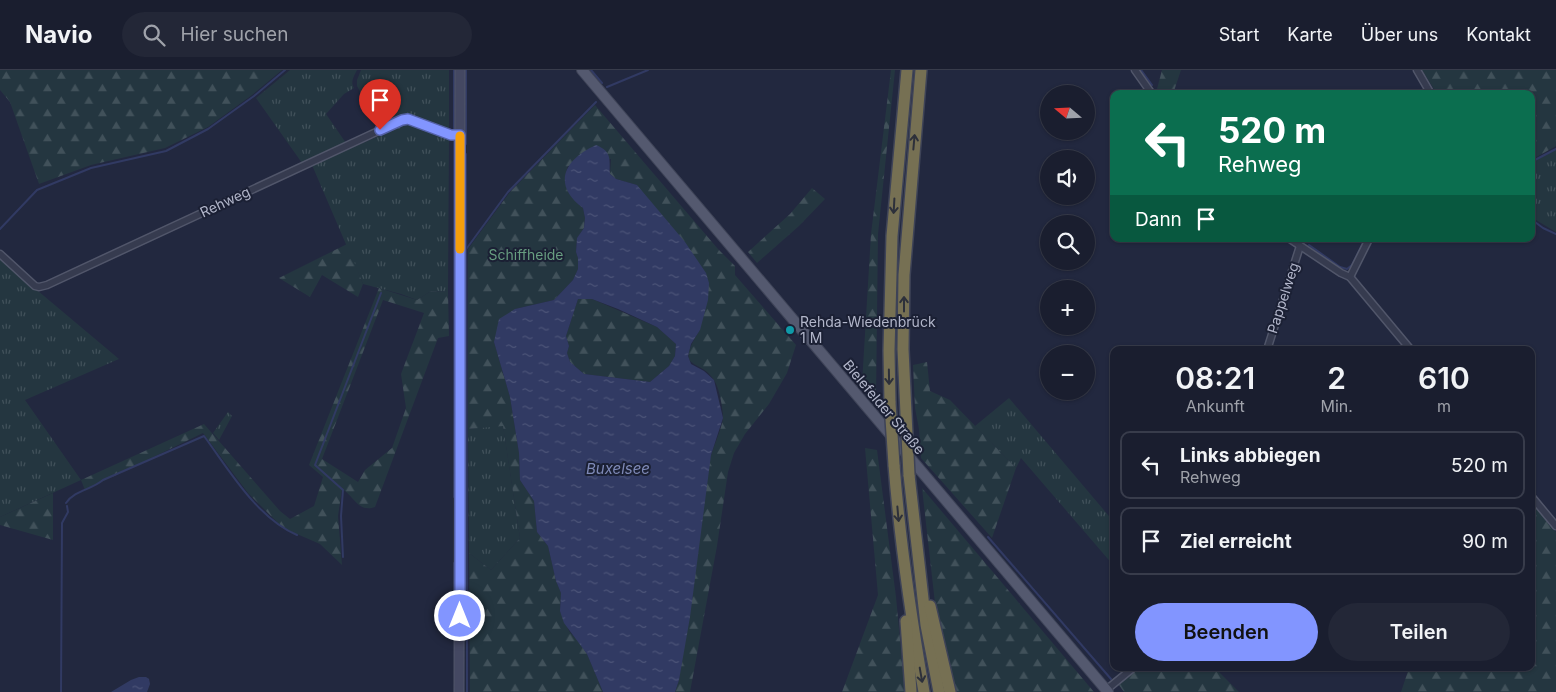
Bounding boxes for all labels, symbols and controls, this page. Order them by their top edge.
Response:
search box [122,12,472,57]
text: Navio [25,20,92,49]
icon: search [140,21,168,49]
text: Hier suchen [180,23,288,46]
text: Start [1219,24,1259,45]
text: Karte [1287,24,1333,45]
text: Über uns [1361,24,1438,45]
text: Kontakt [1466,24,1531,45]
pin [359,79,401,130]
north arrow [1040,85,1095,140]
map controls [1040,85,1095,400]
icon: arrive [366,86,394,114]
text: 520 m [1218,109,1326,151]
icon: left [1135,110,1200,175]
one-way arrow [910,134,919,150]
button: sound [1040,150,1095,205]
text: Rehweg [1218,151,1302,177]
street label: Rehweg [197,183,252,220]
one-way arrow [889,197,898,213]
icon: arrive [1192,205,1220,233]
text: Dann [1135,208,1182,231]
button: search [1040,215,1095,270]
park label: Schiffheide [488,246,564,263]
street label: Pappelweg [1263,260,1302,335]
button: + [1040,280,1095,335]
one-way arrow [899,296,909,312]
place label: Rehda-Wiedenbrück 1 M [800,313,936,346]
marker: Rehda-Wiedenbrück 1 M [784,324,796,336]
button: − [1040,345,1095,400]
street label: Bielefelder Straße [840,356,929,457]
text: 08:21 [1175,360,1255,396]
text: 2 [1327,360,1346,396]
text: 610 [1418,360,1470,396]
one-way arrow [885,369,894,385]
text: Ankunft [1186,396,1245,416]
text: Min. [1320,396,1353,416]
text: m [1437,396,1451,416]
text: Links abbiegen [1180,444,1321,467]
icon: left [1137,451,1165,479]
text: 520 m [1451,454,1508,477]
water label: Buxelsee [586,459,650,478]
text: Rehweg [1180,467,1241,487]
one-way arrow [893,506,902,522]
icon: arrive [1137,527,1165,555]
text: Ziel erreicht [1180,530,1292,553]
text: 90 m [1462,530,1508,553]
position arrow [433,589,485,641]
button: Beenden [1135,603,1318,661]
button: Teilen [1328,603,1510,661]
one-way arrow [916,666,926,682]

